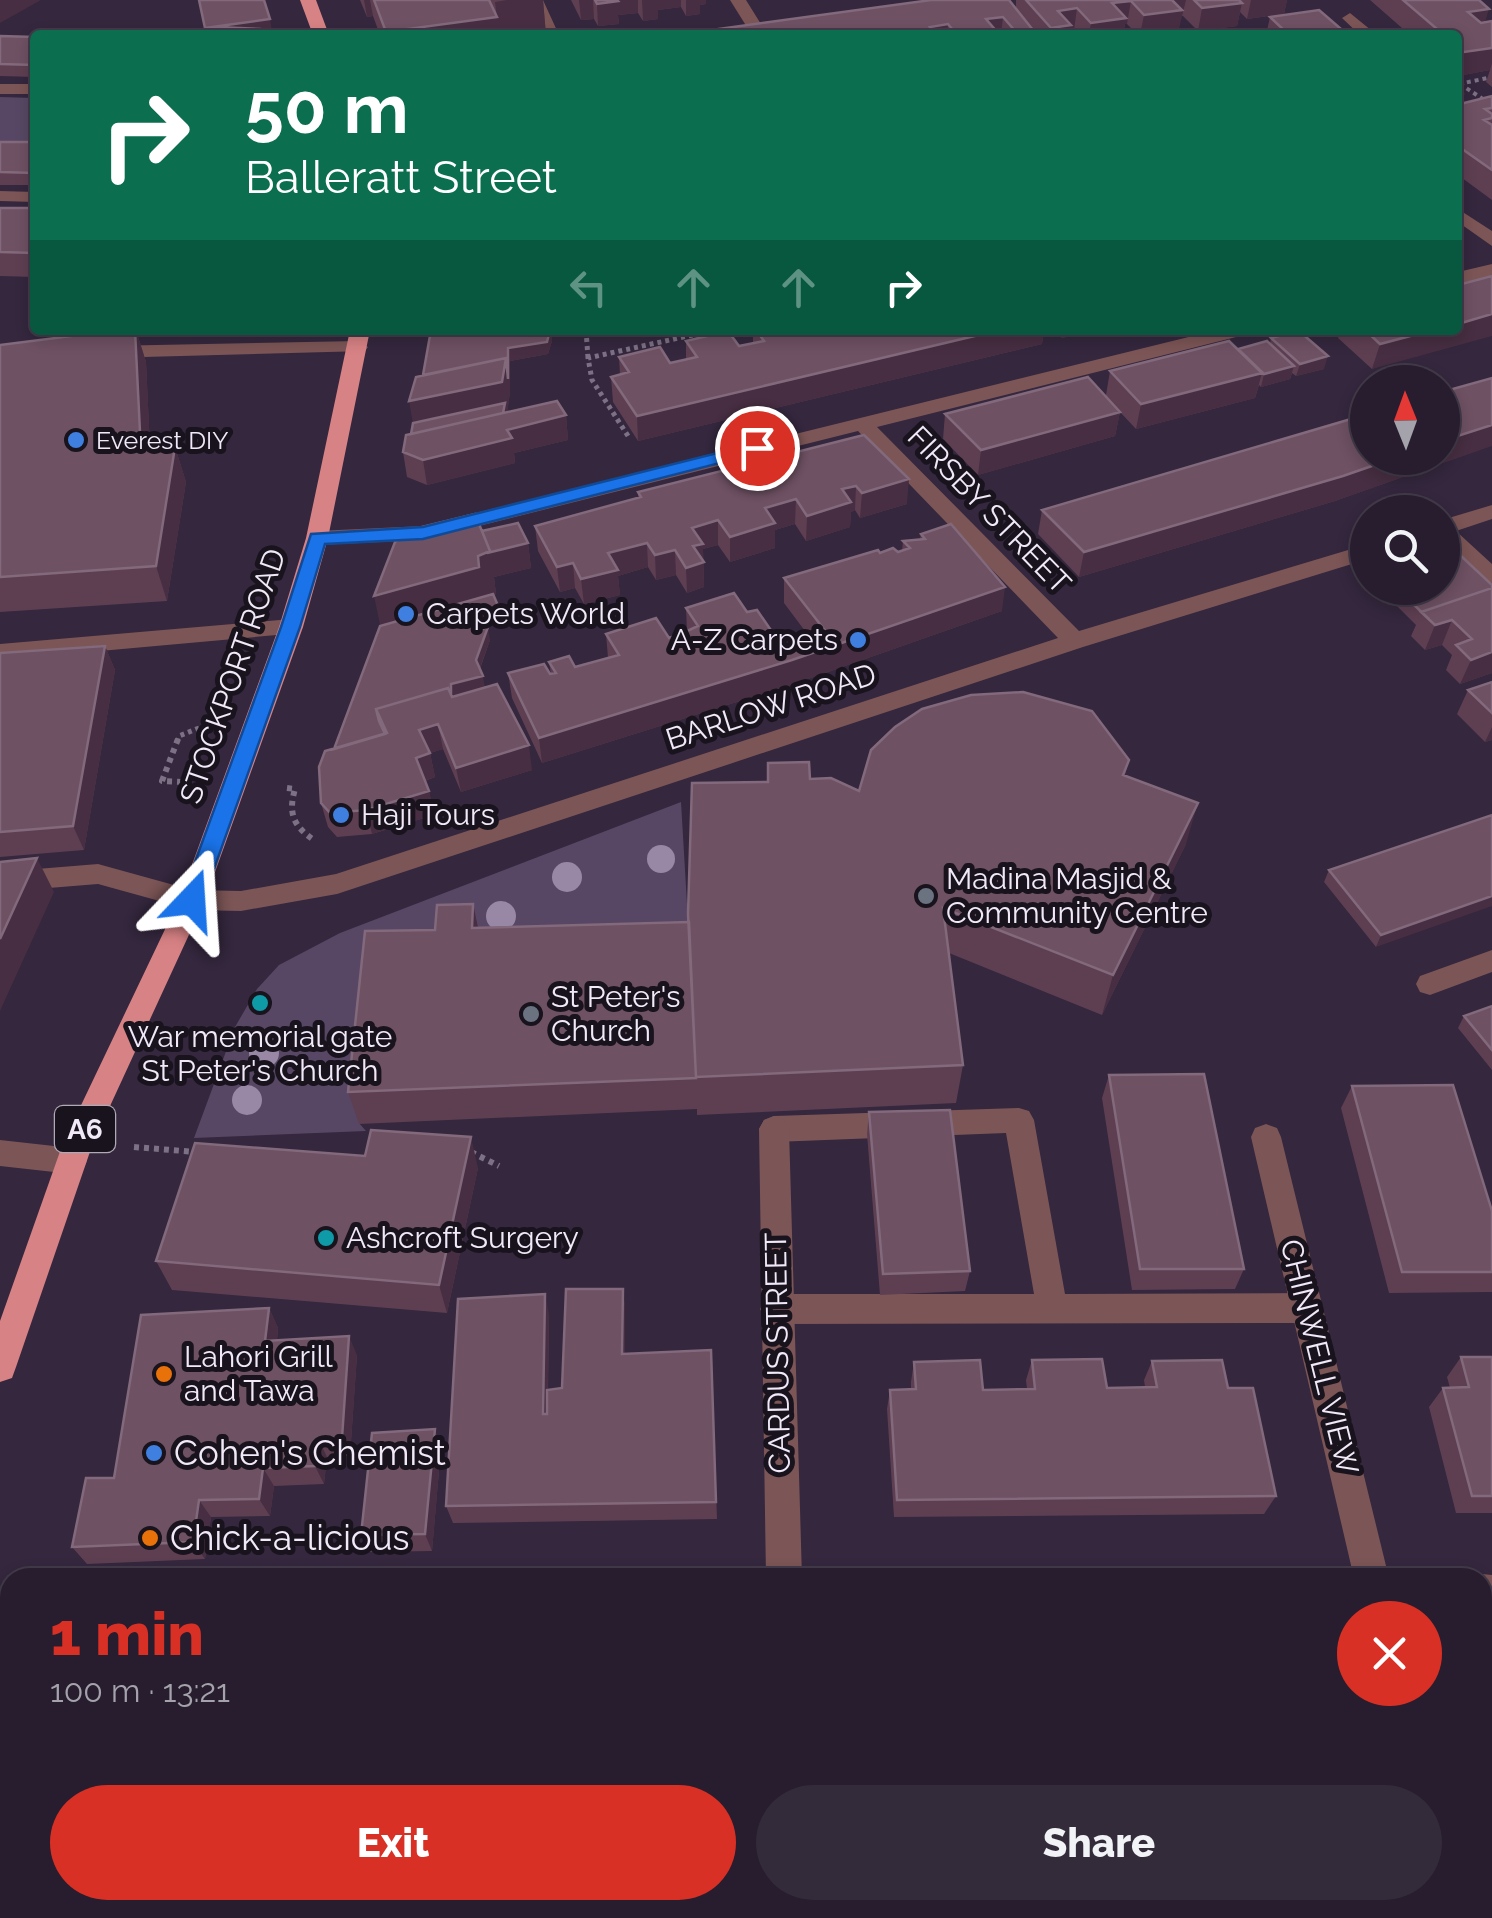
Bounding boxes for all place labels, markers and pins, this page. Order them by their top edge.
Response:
pin [715,406,800,491]
place label: Everest DIY [96,425,229,455]
marker: Everest DIY [65,429,87,451]
place label: Carpets World [426,596,625,631]
marker: Carpets World [395,603,417,625]
place label: A-Z Carpets [671,622,838,657]
marker: A-Z Carpets [847,629,869,651]
place label: Haji Tours [361,797,495,832]
marker: Haji Tours [330,804,352,826]
place label: Madina Masjid & Community Centre [946,861,1208,930]
marker: Madina Masjid & Community Centre [915,885,937,907]
place label: St Peter's Church [551,979,681,1048]
marker: War memorial gate St Peter's Church [249,992,271,1014]
marker: St Peter's Church [520,1003,542,1025]
place label: War memorial gate St Peter's Church [128,1019,392,1088]
place label: Ashcroft Surgery [346,1220,579,1255]
marker: Ashcroft Surgery [315,1227,337,1249]
place label: Lahori Grill and Tawa [184,1339,334,1408]
marker: Lahori Grill and Tawa [153,1363,175,1385]
place label: Cohen's Chemist [174,1432,446,1473]
marker: Cohen's Chemist [143,1442,165,1464]
place label: Chick-a-licious [170,1517,409,1558]
marker: Chick-a-licious [139,1527,161,1549]

